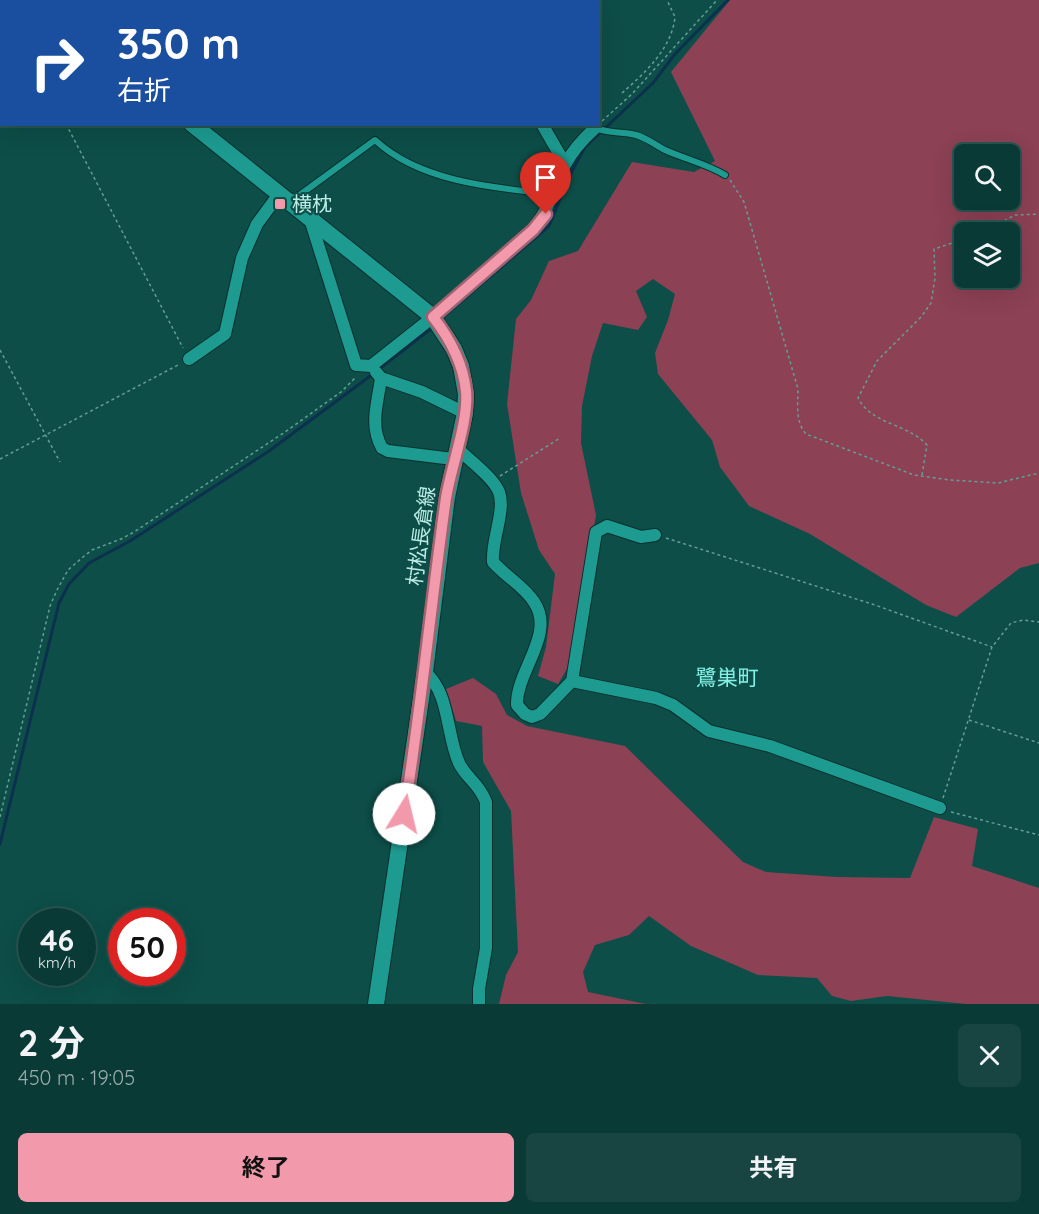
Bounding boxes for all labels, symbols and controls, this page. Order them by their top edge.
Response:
text: 350 m [117,17,240,70]
icon: right [18,24,96,102]
text: 右折 [117,73,171,107]
map controls [954,144,1020,288]
button: search [954,144,1020,210]
pin [520,152,571,214]
icon: arrive [529,161,562,194]
place label: 横枕 [292,191,332,216]
marker: 横枕 [273,197,287,211]
button: layers [954,222,1020,288]
street label: 村松長倉線 [401,485,440,587]
district label: 鷺巣町 [696,664,759,690]
position arrow [372,782,436,846]
speed limit sign: 50 [108,908,186,986]
text: 46 [40,921,74,959]
text: km/h [38,953,76,972]
text: 2 分 [18,1020,85,1065]
button: close [958,1024,1021,1087]
text: 450 m · 19:05 [18,1065,135,1090]
button: 終了 [18,1133,514,1202]
button: 共有 [526,1133,1021,1202]

